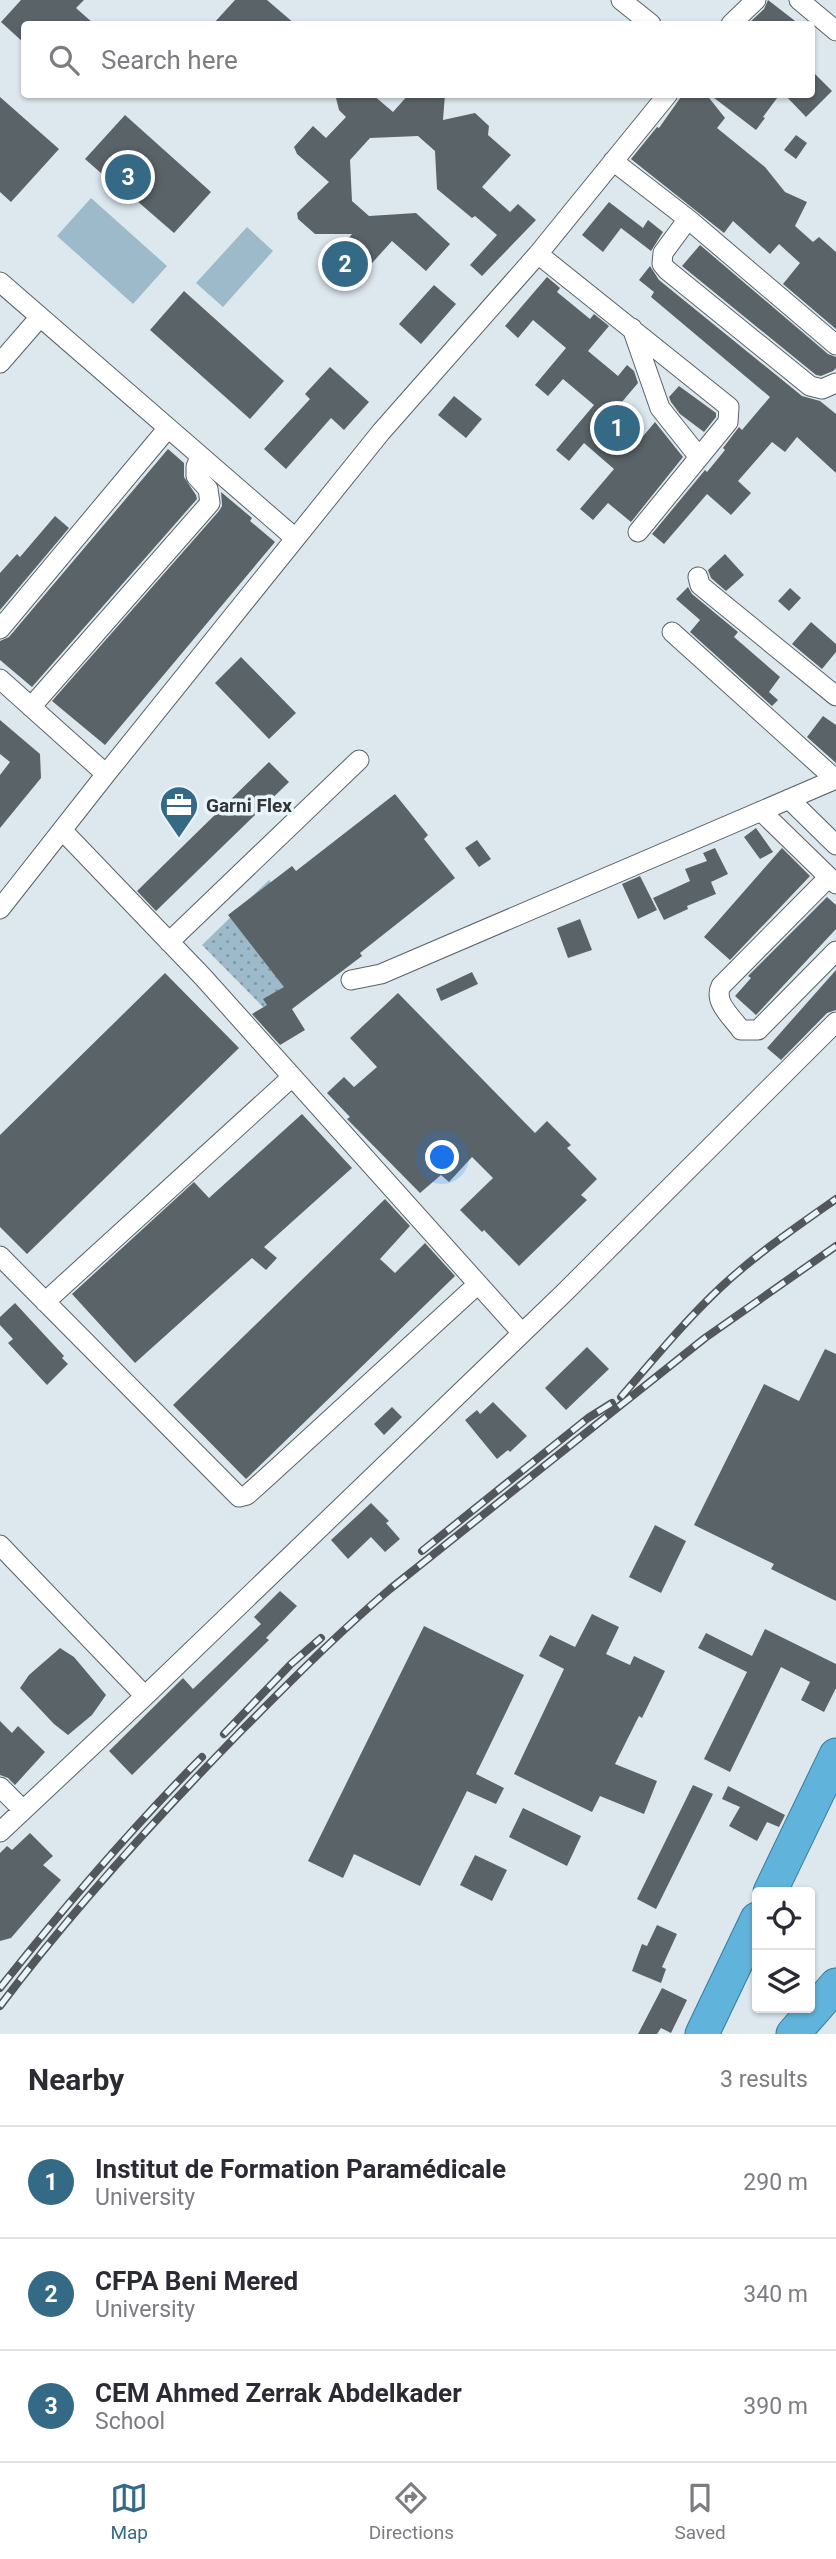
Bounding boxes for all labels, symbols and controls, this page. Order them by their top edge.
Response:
search box [21,21,815,98]
icon: search [45,41,83,79]
text: Search here [101,45,238,75]
pin: 3 [105,151,151,203]
pin: 2 [322,238,368,290]
pin: 1 [594,402,640,454]
office icon: Garni Flex [158,784,200,839]
place label: Garni Flex [206,794,292,817]
your location [425,1140,459,1174]
map controls [752,1887,815,2013]
button: locate [752,1887,815,1950]
button: layers [752,1950,815,2013]
text: Nearby [28,2062,124,2097]
text: 3 results [720,2066,808,2093]
text: Institut de Formation Paramédicale [95,2154,506,2184]
text: 1 [44,2169,58,2196]
text: 290 m [743,2169,808,2196]
text: University [95,2184,195,2211]
text: CFPA Beni Mered [95,2266,298,2296]
text: 2 [44,2281,58,2308]
text: 340 m [743,2281,808,2308]
text: University [95,2296,195,2323]
text: CEM Ahmed Zerrak Abdelkader [95,2378,462,2408]
text: 3 [44,2393,58,2420]
text: 390 m [743,2393,808,2420]
text: School [95,2408,165,2435]
tab: Map [110,2479,148,2544]
tab: Directions [369,2479,454,2544]
tab: Saved [674,2479,726,2544]

